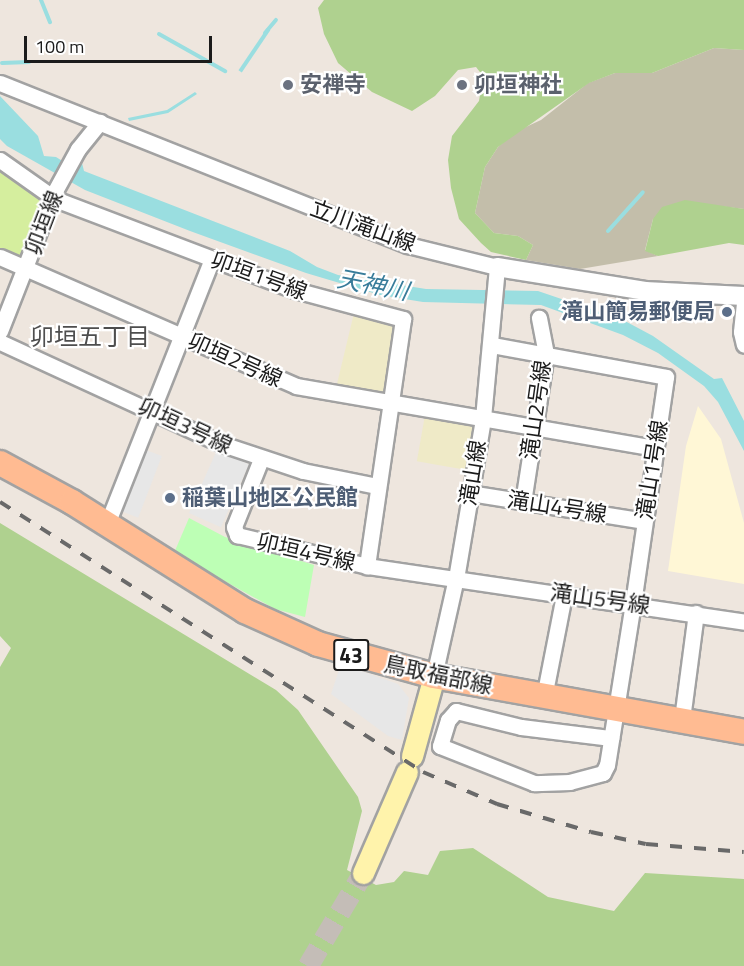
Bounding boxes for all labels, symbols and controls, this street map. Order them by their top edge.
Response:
scale bar [27,24,214,62]
text: 100 m [35,33,84,60]
place label: 安禅寺 [300,72,366,98]
place label: 卯垣神社 [474,72,562,98]
marker: 安禅寺 [281,78,295,92]
marker: 卯垣神社 [455,78,469,92]
street label: 卯垣線 [20,187,68,259]
street label: 立川滝山線 [307,195,419,257]
street label: 卯垣1号線 [207,246,311,306]
water label: 天神川 [335,264,411,306]
place label: 滝山簡易郵便局 [561,299,715,325]
marker: 滝山簡易郵便局 [720,305,734,319]
district label: 卯垣五丁目 [30,323,150,351]
street label: 卯垣2号線 [184,328,286,392]
street label: 滝山2号線 [516,358,556,462]
street label: 卯垣3号線 [134,393,236,459]
street label: 滝山1号線 [631,418,673,522]
street label: 滝山線 [455,438,491,508]
place label: 稲葉山地区公民館 [182,485,358,511]
street label: 滝山4号線 [505,486,609,528]
marker: 稲葉山地区公民館 [163,491,177,505]
street label: 卯垣4号線 [254,528,358,576]
street label: 滝山5号線 [548,579,652,619]
road number: 43 [333,637,369,673]
street label: 鳥取福部線 [381,651,495,699]

